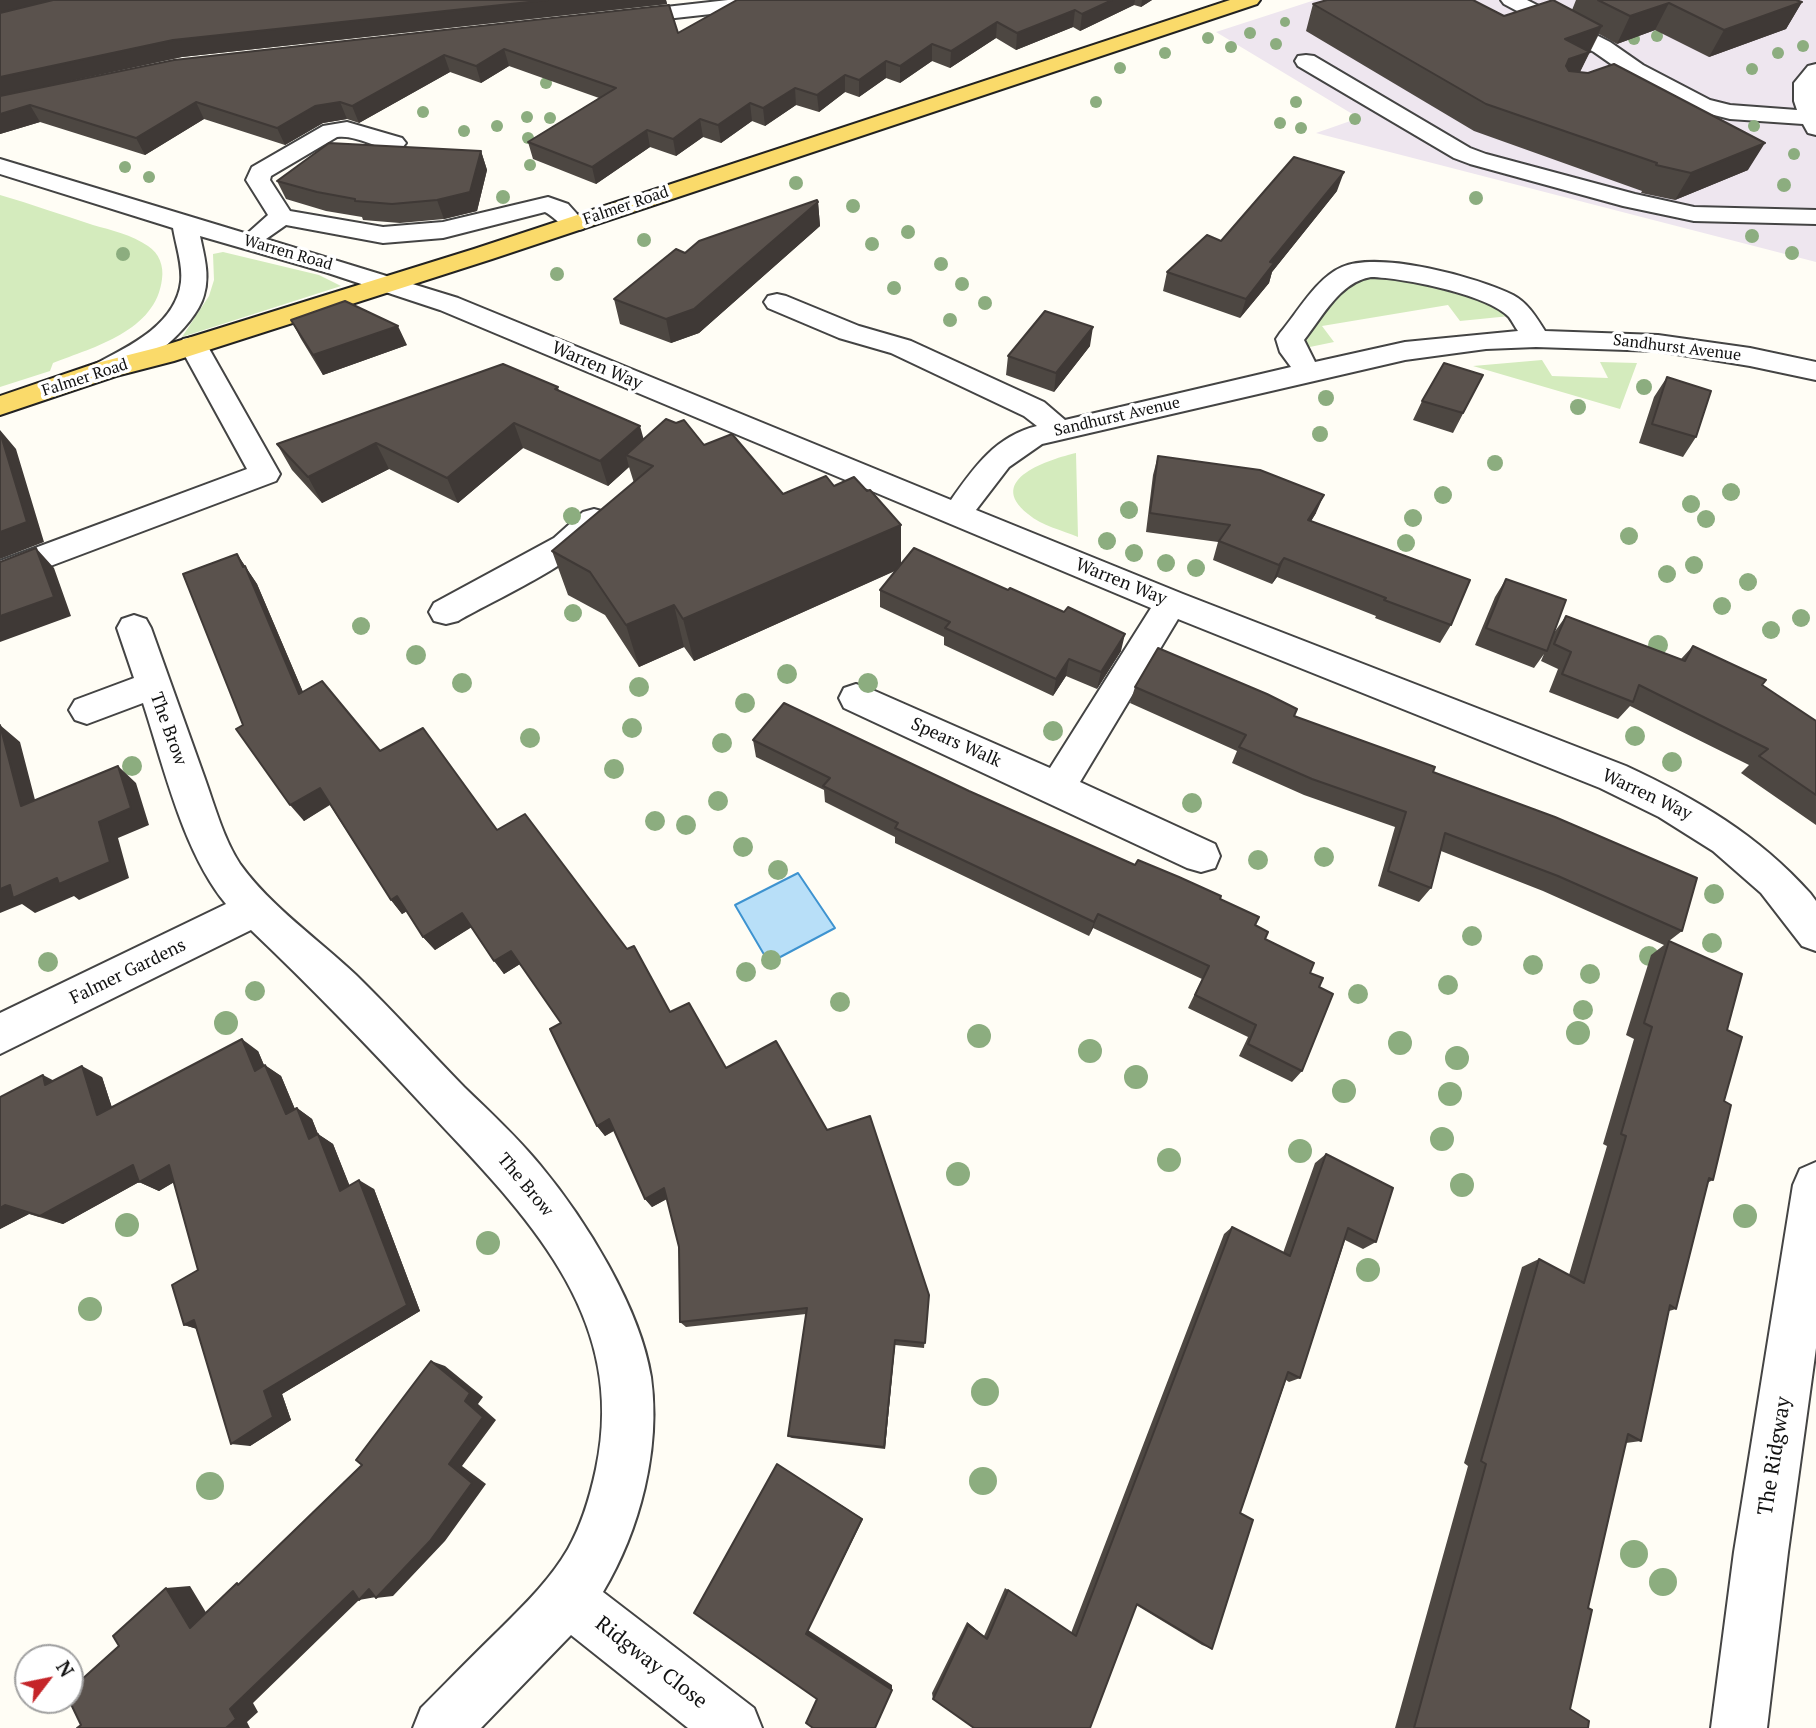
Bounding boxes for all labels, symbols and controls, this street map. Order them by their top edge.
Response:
street label: Falmer Road [581,182,671,230]
street label: Warren Road [241,231,335,275]
street label: Sandhurst Avenue [1612,331,1742,365]
street label: Warren Way [548,337,646,395]
street label: Falmer Road [40,355,130,401]
street label: Sandhurst Avenue [1052,393,1182,441]
street label: Warren Way [1072,554,1170,610]
street label: The Brow [145,690,191,768]
street label: Spears Walk [908,714,1004,772]
street label: Warren Way [1599,765,1695,825]
street label: Falmer Gardens [67,935,189,1009]
street label: The Brow [492,1149,558,1221]
street label: The Ridgway [1753,1395,1797,1517]
street label: Ridgway Close [590,1611,712,1715]
north arrow [14,1644,84,1714]
text: N [51,1656,80,1681]

